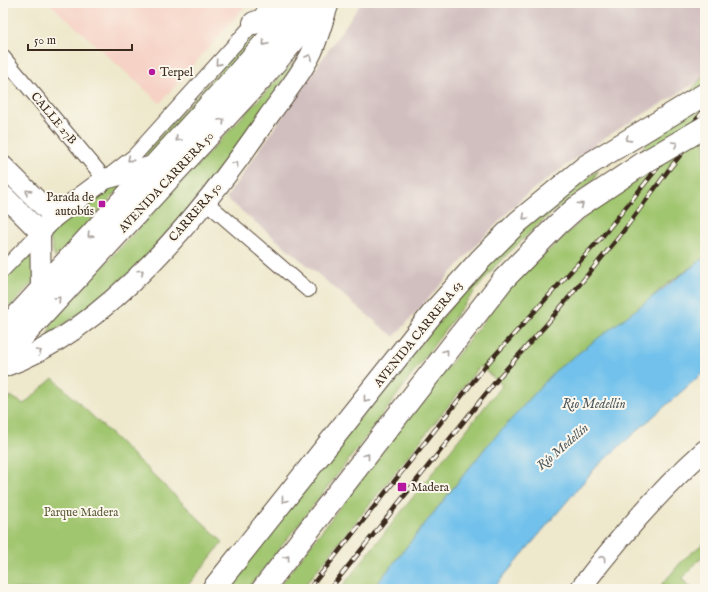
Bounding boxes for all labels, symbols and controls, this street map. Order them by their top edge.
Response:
scale bar [28,26,132,52]
text: 50 m [34,33,56,48]
one-way arrow [262,38,269,46]
one-way arrow [305,53,312,61]
one-way arrow [216,59,223,66]
place label: Terpel [160,65,194,81]
marker: Terpel [147,67,157,77]
street label: CALLE 27B [27,89,80,148]
one-way arrow [217,118,225,126]
street label: AVENIDA CARRERA 50 [116,129,216,235]
one-way arrow [625,134,632,142]
one-way arrow [176,135,183,142]
one-way arrow [671,142,678,149]
one-way arrow [127,154,134,161]
one-way arrow [231,161,238,168]
street label: CARRERA 50 [166,180,224,244]
one-way arrow [25,189,33,197]
place label: Parada de autobús [46,190,94,219]
marker: Parada de autobús [97,199,107,209]
one-way arrow [576,203,583,210]
one-way arrow [522,212,529,219]
one-way arrow [88,231,95,238]
one-way arrow [136,269,144,277]
street label: AVENIDA CARRERA 63 [370,278,466,391]
one-way arrow [53,296,60,303]
one-way arrow [35,349,42,356]
one-way arrow [442,350,449,357]
one-way arrow [363,394,370,401]
water label: Rio Medellin [562,396,626,413]
water label: Río Medellín [533,420,592,474]
one-way arrow [363,453,370,460]
place label: Madera [411,480,450,495]
marker: Madera [396,481,408,493]
one-way arrow [281,495,288,502]
park label: Parque Madera [44,505,119,521]
one-way arrow [599,555,606,562]
one-way arrow [283,556,290,563]

